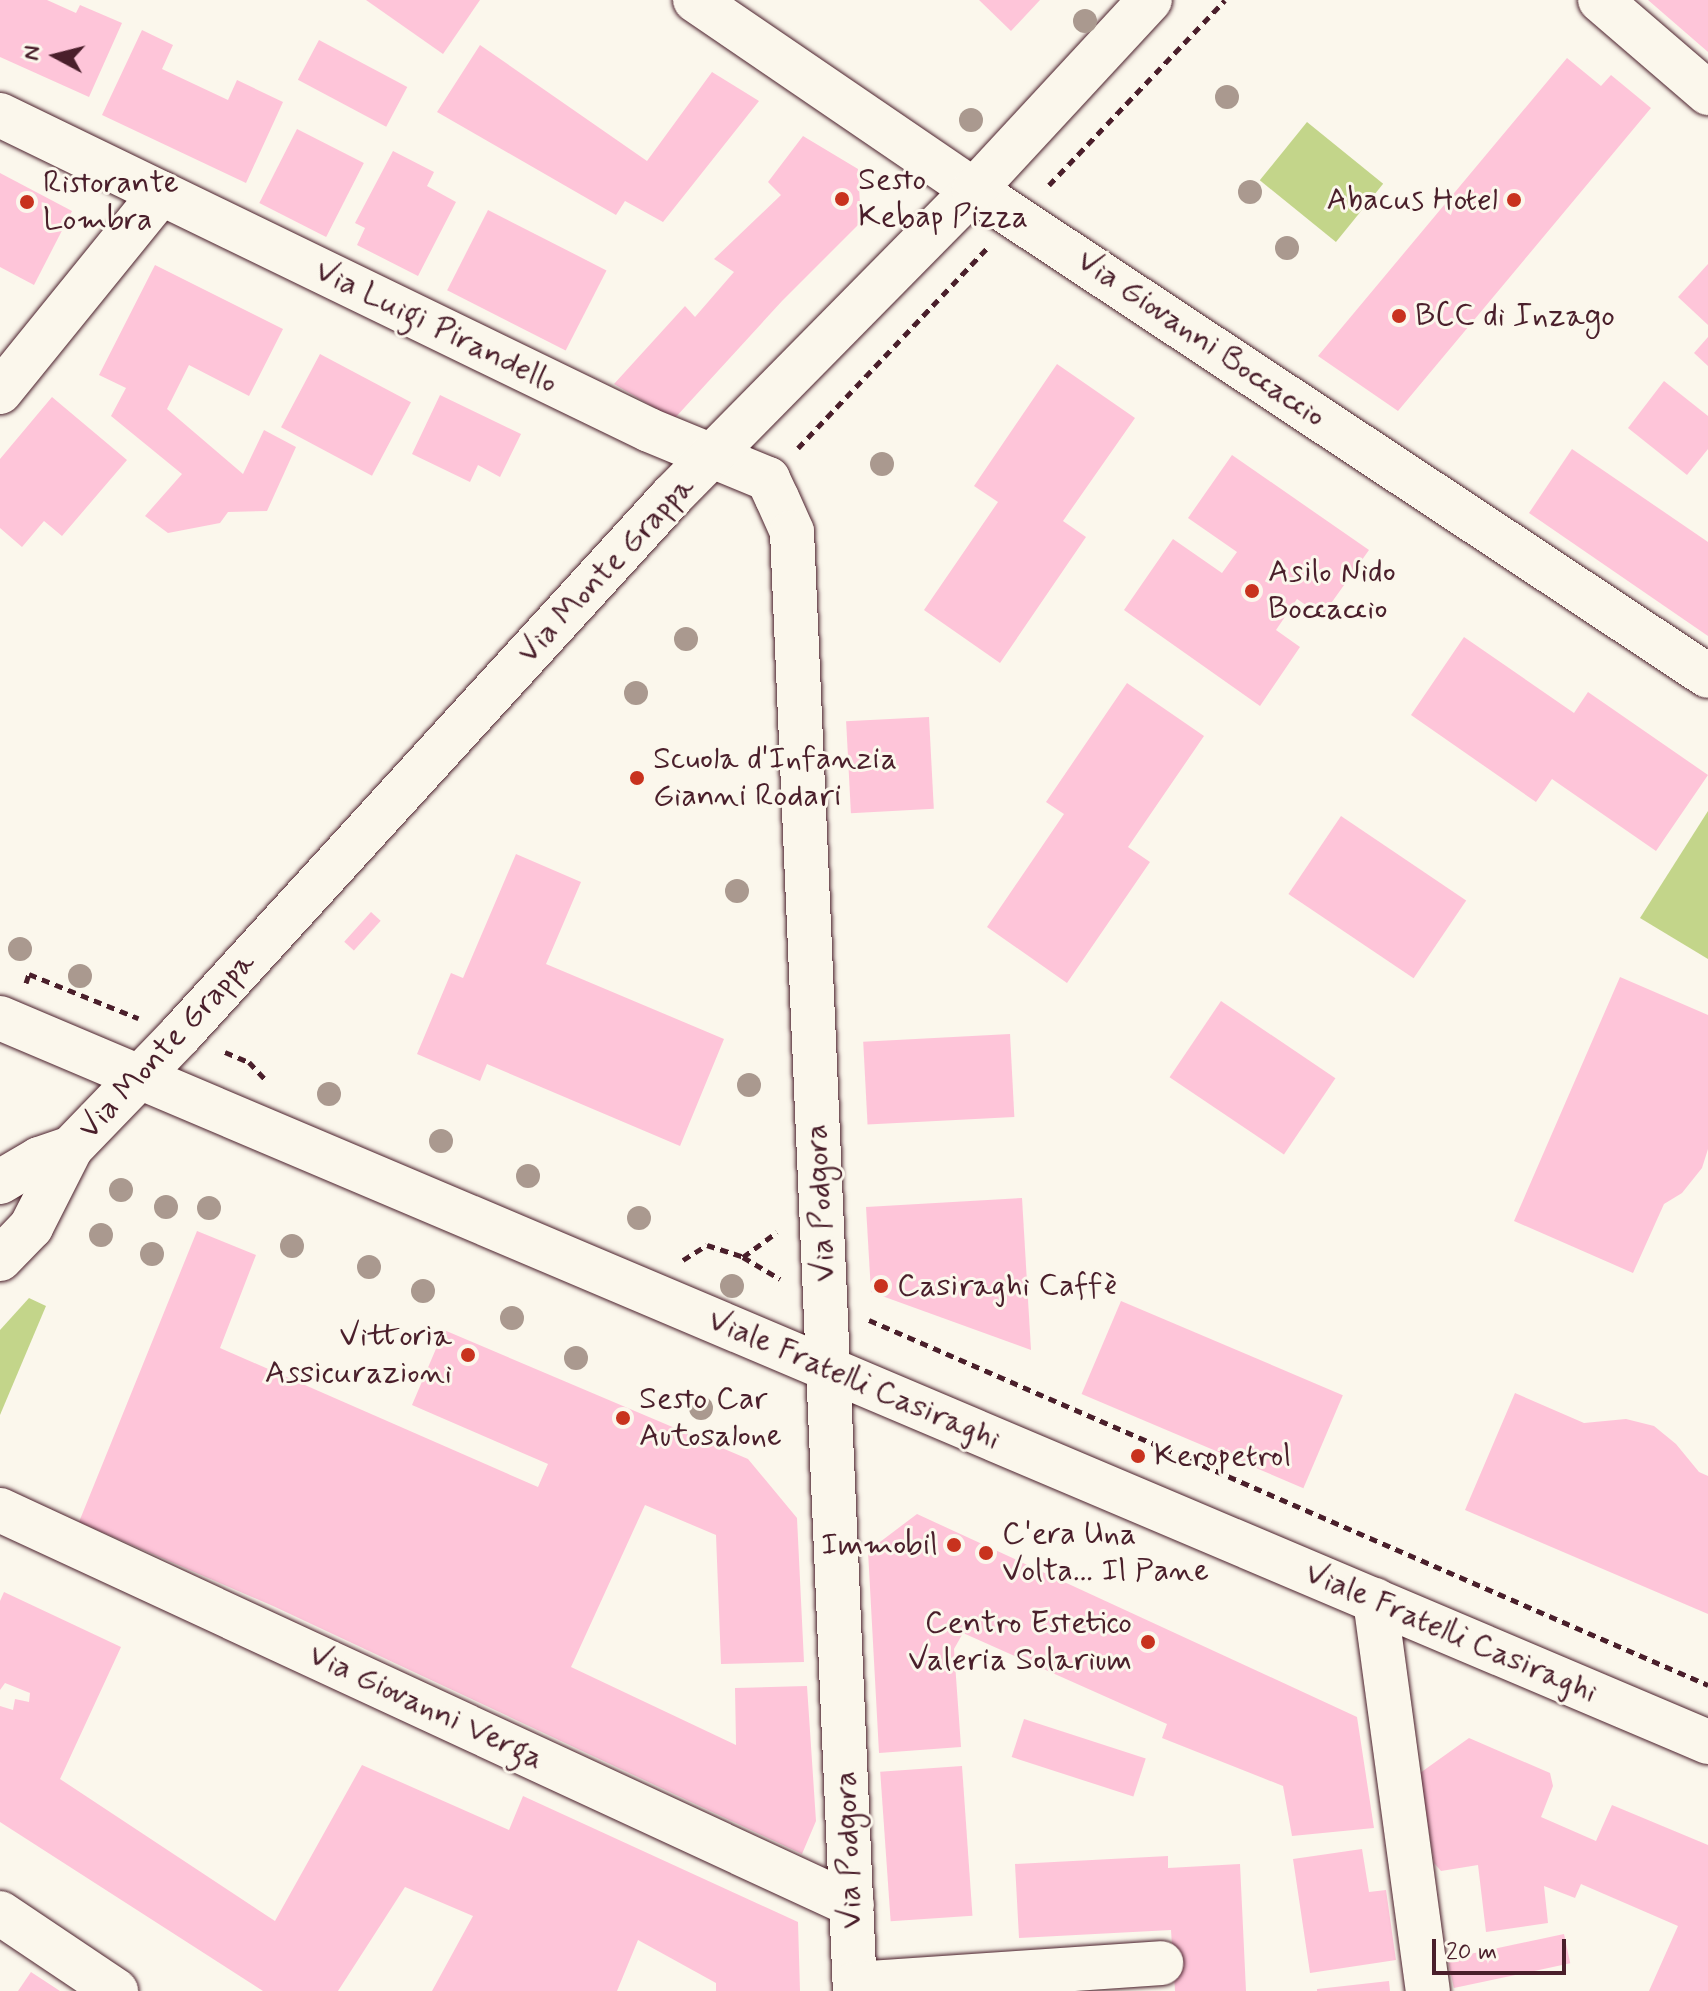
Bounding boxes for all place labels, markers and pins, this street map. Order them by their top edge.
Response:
place label: Sesto Kebap Pizza [858,162,1026,237]
place label: Ristorante Lombra [43,165,179,240]
place label: Abacus Hotel [1326,181,1498,219]
marker: Sesto Kebap Pizza [833,190,851,208]
marker: Abacus Hotel [1505,191,1523,209]
marker: Ristorante Lombra [18,193,36,211]
place label: BCC di Inzago [1415,297,1608,335]
marker: BCC di Inzago [1390,307,1408,325]
place label: Asilo Nido Boccaccio [1268,554,1398,629]
marker: Asilo Nido Boccaccio [1243,582,1261,600]
place label: Scuola d'Infanzia Gianni Rodari [653,741,897,816]
marker: Scuola d'Infanzia Gianni Rodari [628,769,646,787]
place label: Casiraghi Caffè [897,1267,1118,1305]
marker: Casiraghi Caffè [872,1277,890,1295]
place label: Vittoria Assicurazioni [265,1318,452,1393]
marker: Vittoria Assicurazioni [459,1346,477,1364]
place label: Sesto Car Autosalone [639,1381,782,1456]
marker: Sesto Car Autosalone [614,1409,632,1427]
place label: Keropetrol [1154,1437,1291,1475]
marker: Keropetrol [1129,1447,1147,1465]
place label: C'era Una Volta... Il Pane [1002,1516,1202,1591]
place label: Immobil [821,1526,938,1564]
marker: Immobil [945,1536,963,1554]
marker: C'era Una Volta... Il Pane [977,1544,995,1562]
place label: Centro Estetico Valeria Solarium [907,1605,1132,1680]
marker: Centro Estetico Valeria Solarium [1139,1633,1157,1651]

